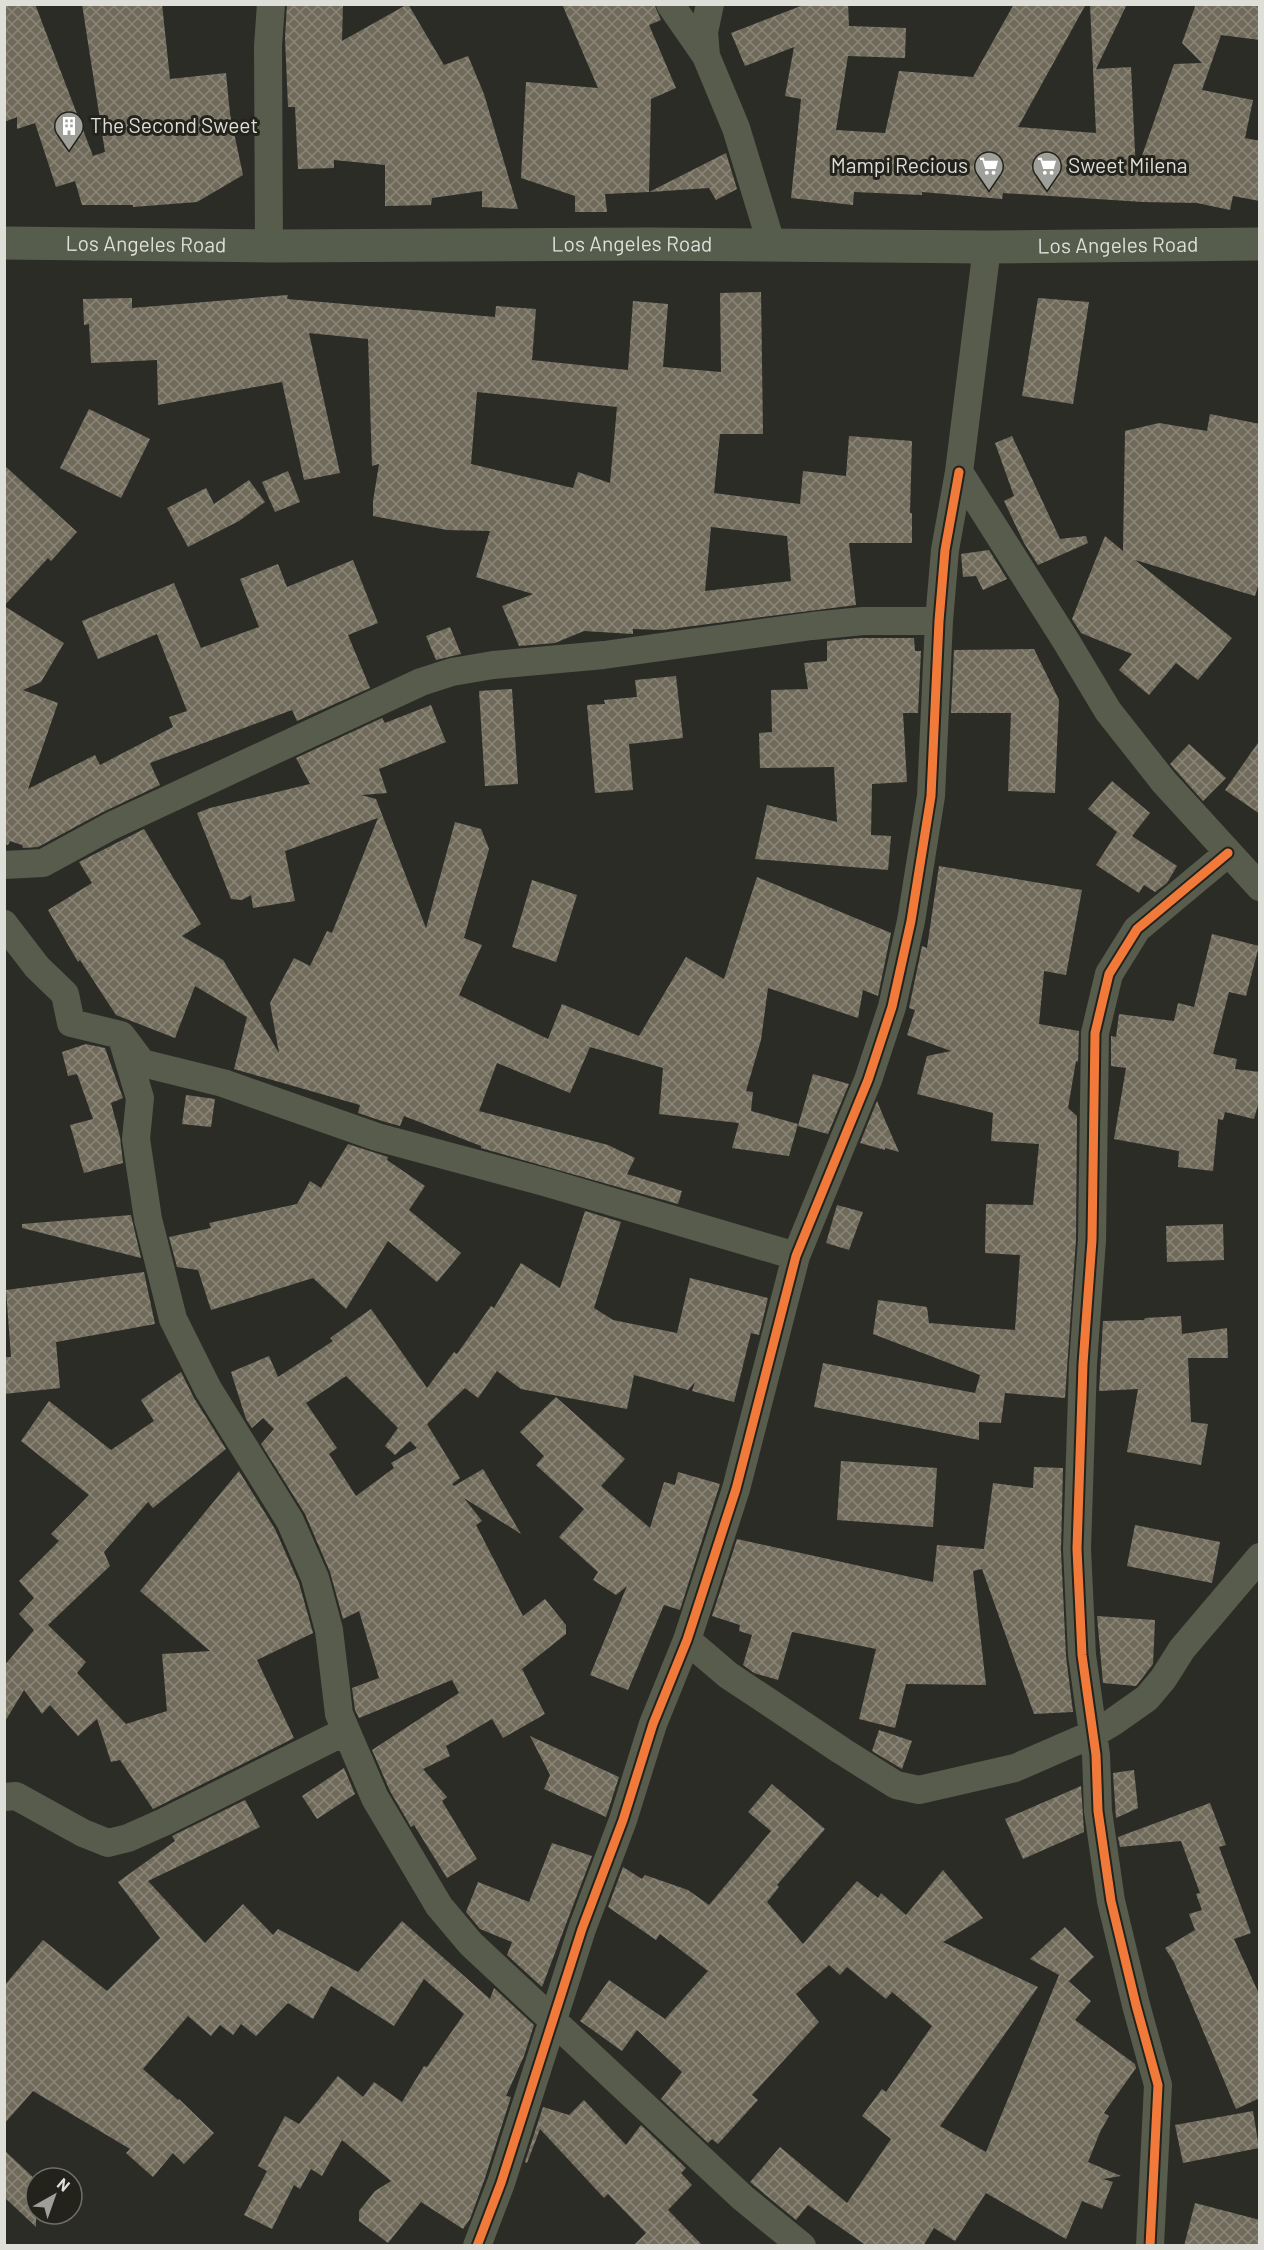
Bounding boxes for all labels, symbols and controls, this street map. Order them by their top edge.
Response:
building icon: The Second Sweet [53,110,85,152]
place label: The Second Sweet [90,112,258,137]
supermarket icon: Mampi Recious [973,150,1005,192]
supermarket icon: Sweet Milena [1031,150,1063,192]
place label: Mampi Recious [831,152,968,177]
place label: Sweet Milena [1068,152,1188,177]
street label: Los Angeles Road [65,230,227,257]
street label: Los Angeles Road [551,230,713,256]
street label: Los Angeles Road [1037,231,1199,257]
north arrow [24,2166,84,2226]
text: N [54,2173,74,2195]

